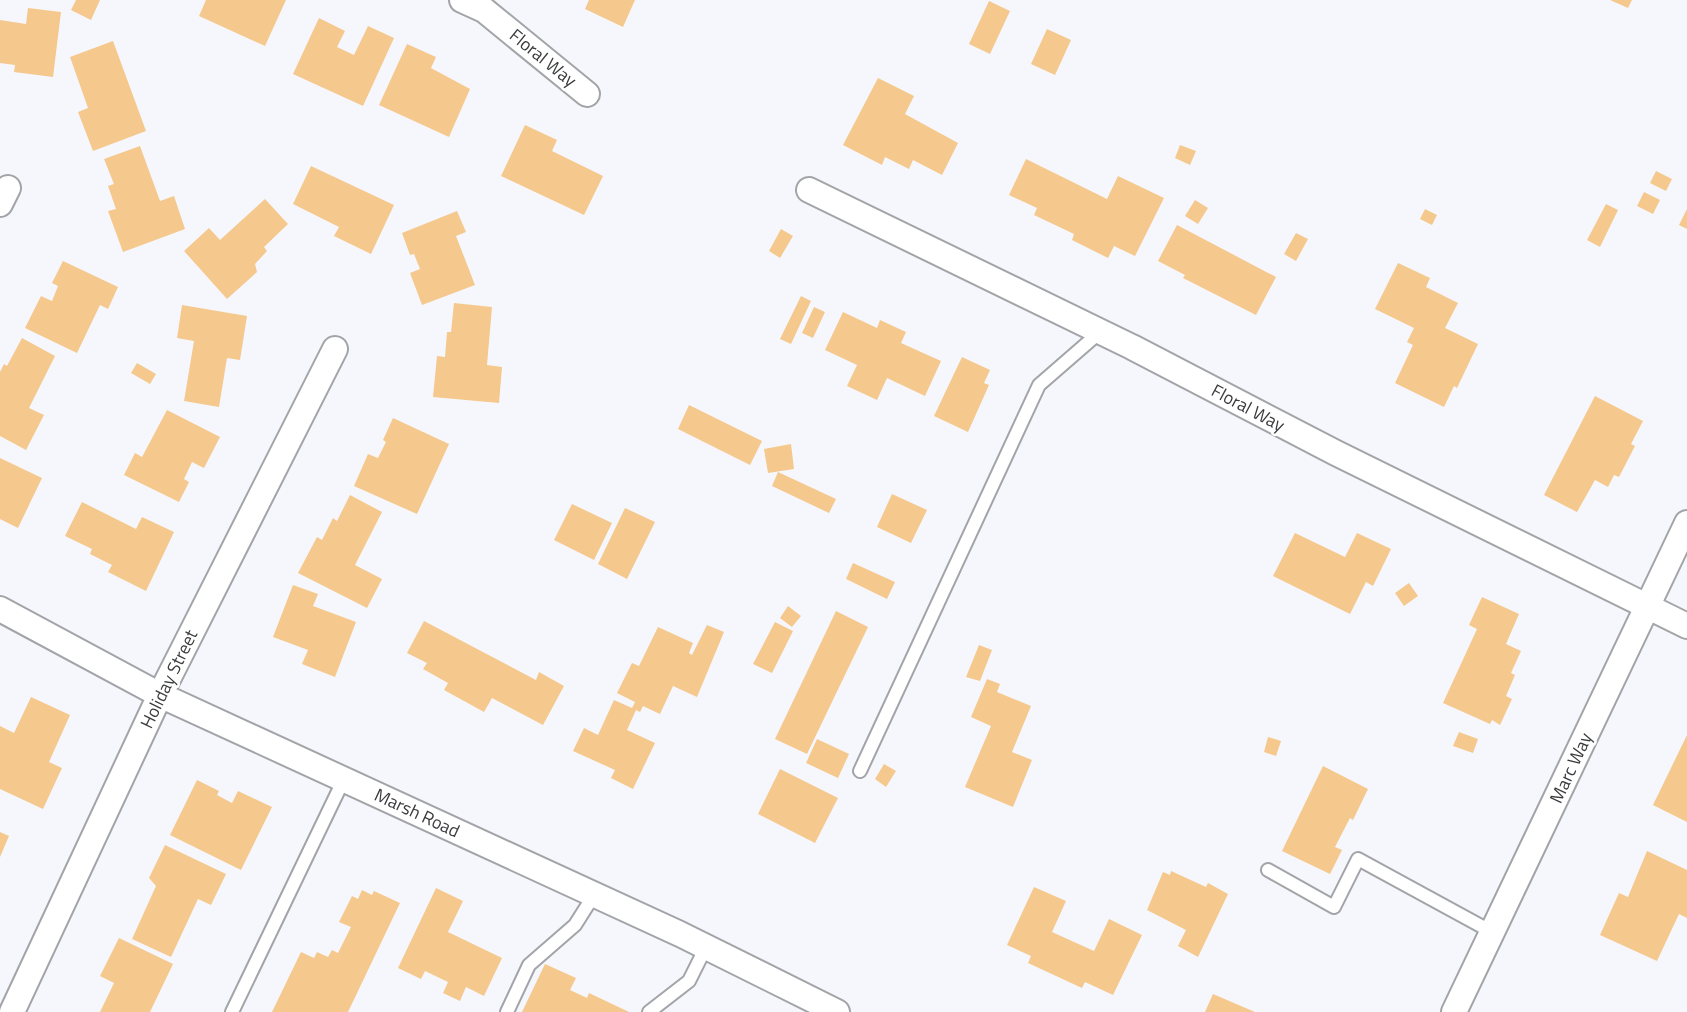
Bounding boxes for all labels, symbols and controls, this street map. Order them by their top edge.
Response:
street label: Floral Way [504,22,583,93]
street label: Floral Way [1207,377,1290,438]
street label: Holiday Street [133,624,204,733]
street label: Marc Way [1542,728,1599,808]
street label: Marsh Road [370,781,464,844]

